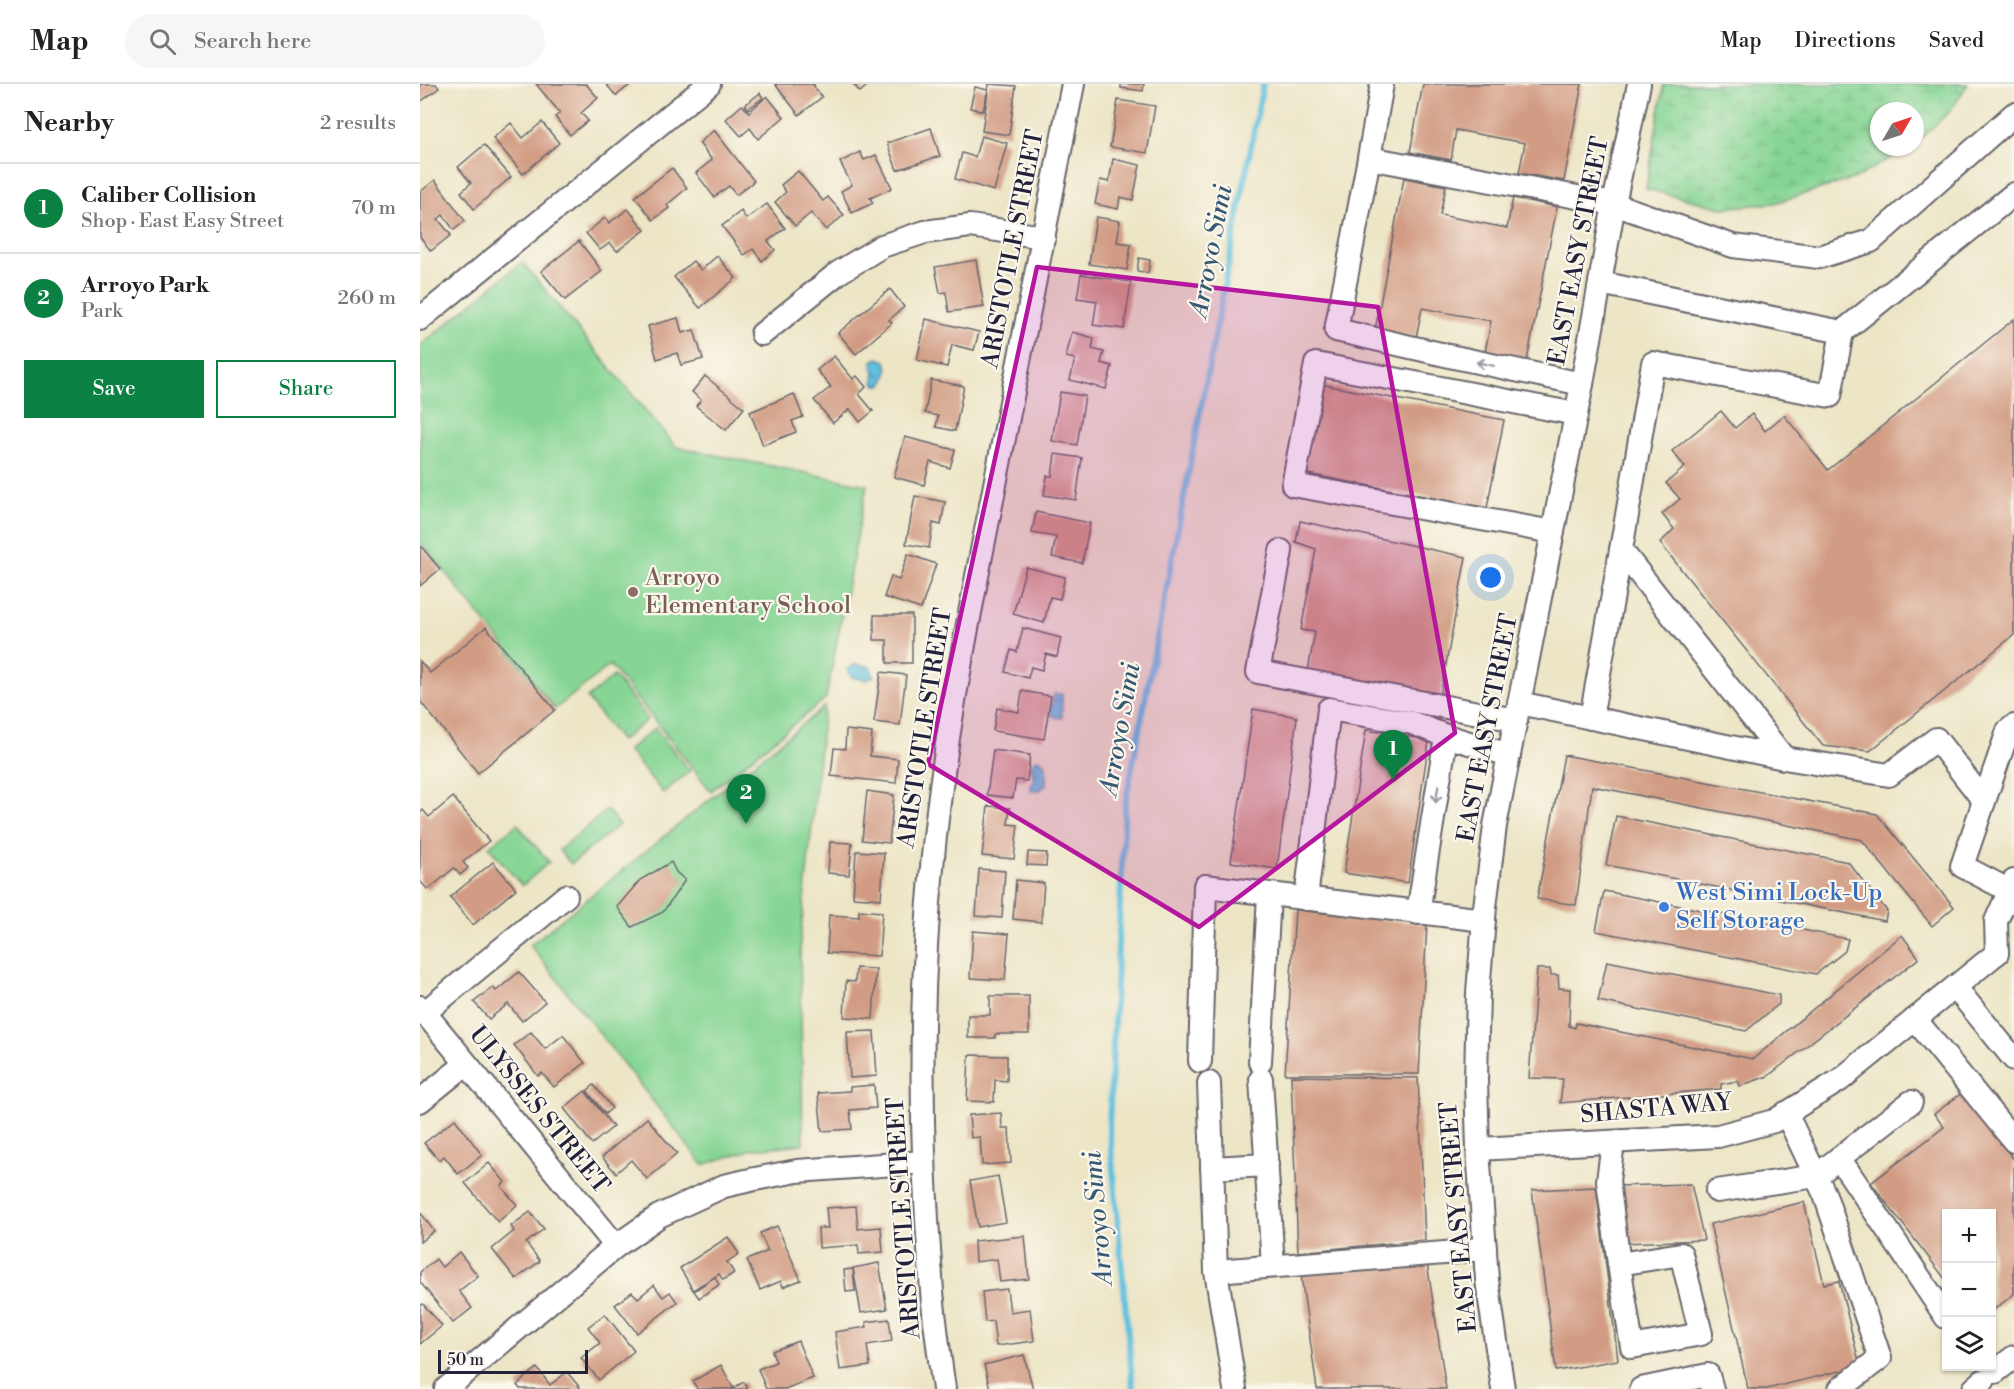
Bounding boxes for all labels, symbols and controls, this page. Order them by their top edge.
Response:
search box [125,14,545,68]
text: Map [30,24,89,59]
icon: search [146,25,179,58]
text: Search here [194,28,311,55]
text: Map [1720,28,1762,54]
text: Directions [1795,28,1896,54]
text: Saved [1929,28,1984,54]
north arrow [1870,102,1924,156]
text: Nearby [24,107,114,139]
text: 2 results [320,111,396,136]
street label: ARISTOTLE STREET [975,127,1051,372]
street label: EAST EASY STREET [1542,134,1616,368]
water label: Arroyo Simi [1182,181,1240,323]
text: Caliber Collision [81,182,256,209]
text: 1 [39,196,48,221]
text: 70 m [352,196,396,221]
text: Shop · East Easy Street [81,209,284,234]
text: Arroyo Park [81,272,209,299]
text: 2 [37,286,50,311]
text: 260 m [338,286,396,311]
text: Park [81,299,123,324]
one-way arrow [1475,358,1495,369]
button: Save [24,360,204,418]
button: Share [216,360,396,418]
place label: Arroyo Elementary School [644,563,851,621]
your location [1476,563,1505,592]
marker: Arroyo Elementary School [626,585,640,599]
street label: ARISTOTLE STREET [891,606,959,851]
street label: EAST EASY STREET [1451,611,1525,845]
water label: Arroyo Simi [1092,659,1148,801]
pin: 1 [1374,730,1412,780]
pin: 2 [726,774,766,824]
one-way arrow [1432,784,1443,803]
place label: West Simi Lock-Up Self Storage [1675,878,1882,936]
marker: West Simi Lock-Up Self Storage [1657,900,1671,914]
street label: ULYSSES STREET [462,1020,616,1200]
street label: SHASTA WAY [1579,1087,1734,1131]
street label: ARISTOTLE STREET [881,1096,927,1341]
street label: EAST EASY STREET [1434,1100,1484,1334]
water label: Arroyo Simi [1076,1149,1120,1289]
map controls [1942,1209,1996,1371]
button: + [1942,1209,1996,1263]
button: − [1942,1263,1996,1317]
button: layers [1942,1317,1996,1371]
scale bar [438,1347,588,1374]
text: 50 m [447,1350,484,1370]

